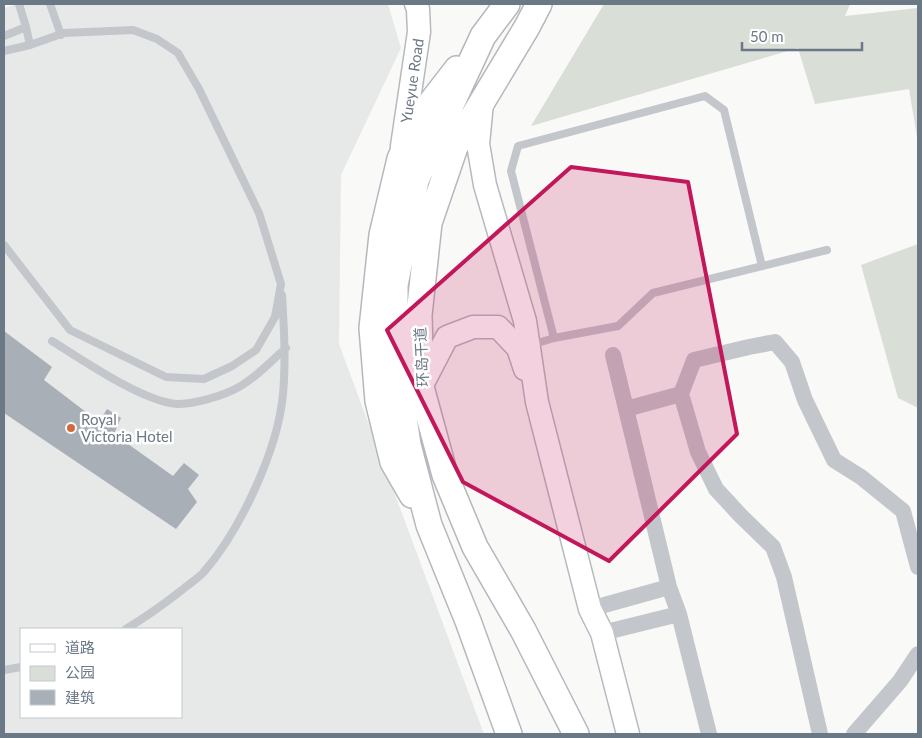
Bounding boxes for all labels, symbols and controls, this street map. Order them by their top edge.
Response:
scale bar [742,20,862,52]
text: 50 m [750,27,784,45]
street label: Yueyue Road [397,37,427,124]
street label: 环岛干道 [410,327,432,387]
place label: Royal Victoria Hotel [81,410,173,445]
marker: Royal Victoria Hotel [65,422,77,434]
legend [20,628,182,718]
text: 道路 [65,638,95,656]
text: 公园 [65,663,95,681]
text: 建筑 [65,688,95,706]

